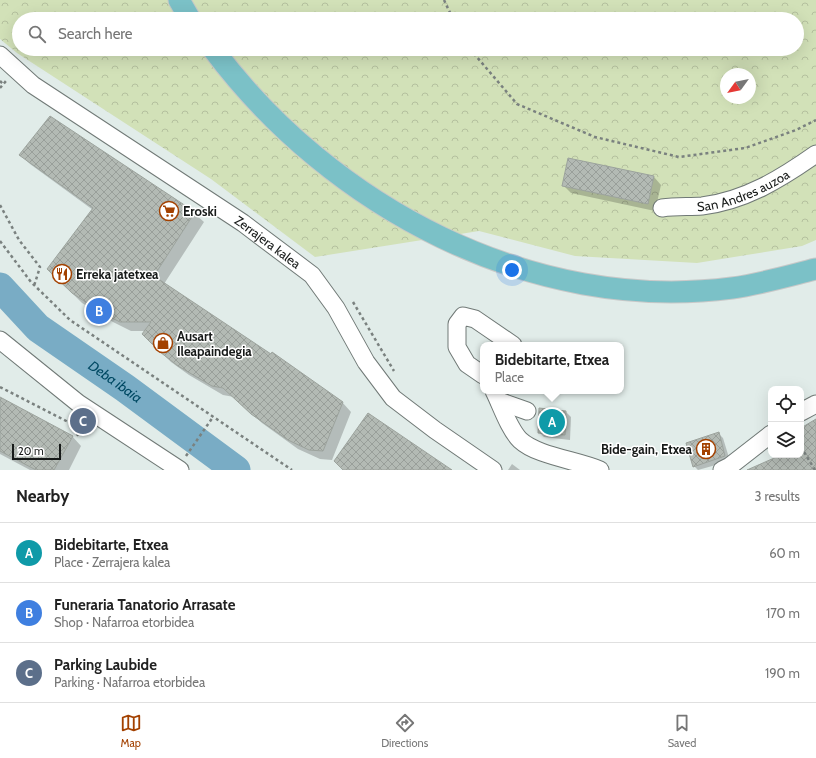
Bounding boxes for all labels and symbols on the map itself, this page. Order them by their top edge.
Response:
north arrow [720,68,756,104]
street label: San Andres auzoa [696,166,793,214]
supermarket icon: Eroski [158,200,180,222]
place label: Eroski [183,203,217,219]
street label: Zerrajera kalea [232,212,305,272]
your location [502,260,522,280]
restaurant icon: Erreka jatetxea [51,263,73,285]
place label: Erreka jatetxea [76,266,159,282]
pin: B [86,296,112,326]
place label: Ausart Ileapaindegia [177,328,252,359]
shop icon: Ausart Ileapaindegia [152,332,174,354]
water label: Deba ibaia [85,356,146,407]
pin: C [70,406,96,436]
pin: A [539,407,565,437]
building icon: Bide-gain, Etxea [695,438,717,460]
place label: Bide-gain, Etxea [601,441,693,457]
scale bar [12,442,61,461]

